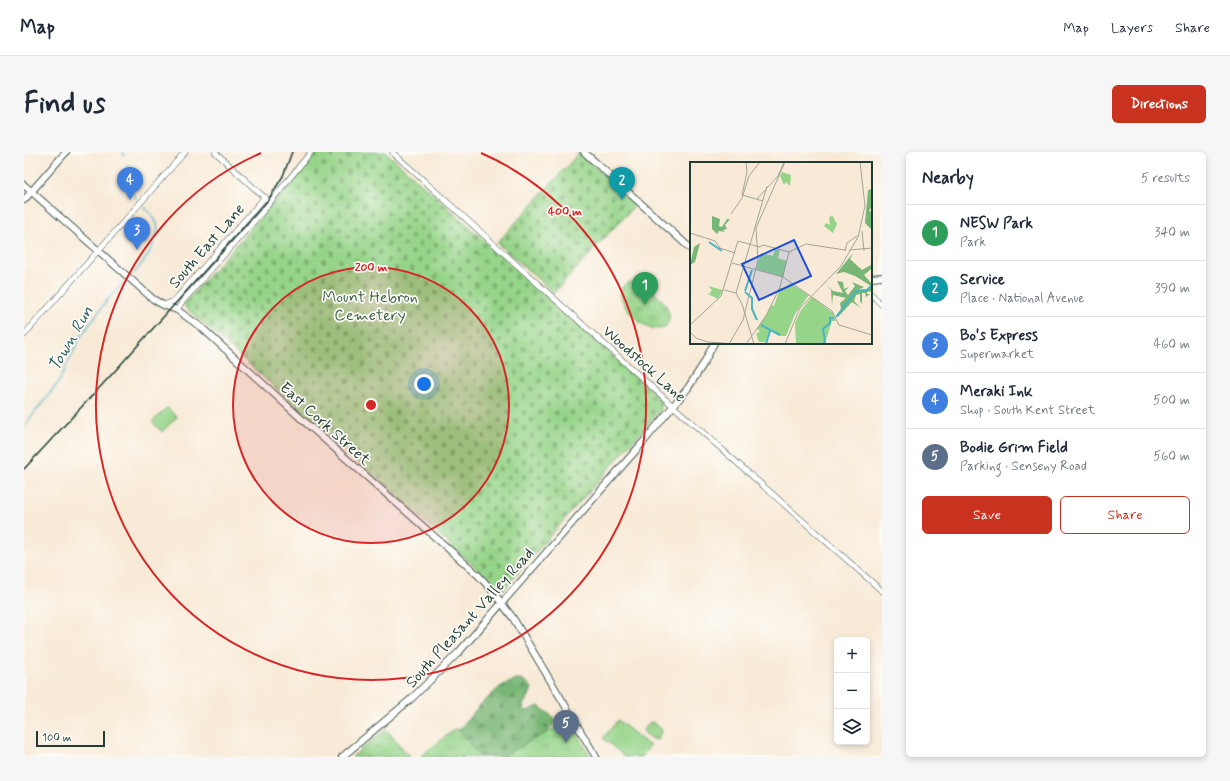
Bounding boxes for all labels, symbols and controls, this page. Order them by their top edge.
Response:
text: Map [20,15,55,40]
text: Map [1063,19,1089,37]
text: Layers [1111,19,1153,37]
text: Share [1175,19,1210,37]
button: Directions [1112,85,1206,123]
text: Find us [24,86,105,123]
inset map [690,162,872,344]
pin: 4 [117,167,143,200]
pin: 2 [609,167,635,200]
text: Nearby [922,167,974,189]
text: 5 results [1141,170,1190,187]
street label: South East Lane [164,199,250,293]
text: 400 m [548,204,582,220]
text: NESW Park [960,214,1033,234]
pin: 3 [124,217,150,250]
text: 1 [932,224,938,241]
text: 340 m [1155,224,1190,241]
text: Park [960,234,986,251]
text: 200 m [355,260,388,276]
text: Service [960,270,1005,290]
pin: 1 [632,272,658,305]
text: 2 [932,280,938,297]
text: 390 m [1155,280,1190,297]
park label: Mount Hebron Cemetery [322,287,418,326]
text: Place · National Avenue [960,290,1084,307]
water label: Town Run [43,302,98,375]
street label: Woodstock Lane [598,321,690,407]
text: Bo's Express [960,326,1038,346]
text: 3 [932,336,938,353]
text: 460 m [1154,336,1190,353]
text: Supermarket [960,346,1034,363]
your location [414,374,434,394]
street label: East Cork Street [275,378,375,471]
text: Meraki Ink [960,382,1033,402]
text: 4 [931,392,939,409]
text: 500 m [1153,392,1190,409]
centre of rings [364,398,378,412]
text: Shop · South Kent Street [960,402,1095,419]
text: Bodie Grim Field [960,438,1068,458]
text: 5 [931,448,939,465]
text: 560 m [1153,448,1190,465]
text: Parking · Senseny Road [960,458,1087,475]
button: Save [922,496,1052,534]
button: Share [1060,496,1190,534]
street label: South Pleasant Valley Road [401,543,539,693]
map controls [834,637,870,745]
button: + [834,637,870,673]
button: − [834,673,870,709]
button: layers [834,709,870,745]
pin: 5 [553,710,579,743]
scale bar [36,729,105,748]
text: 100 m [42,731,72,745]

